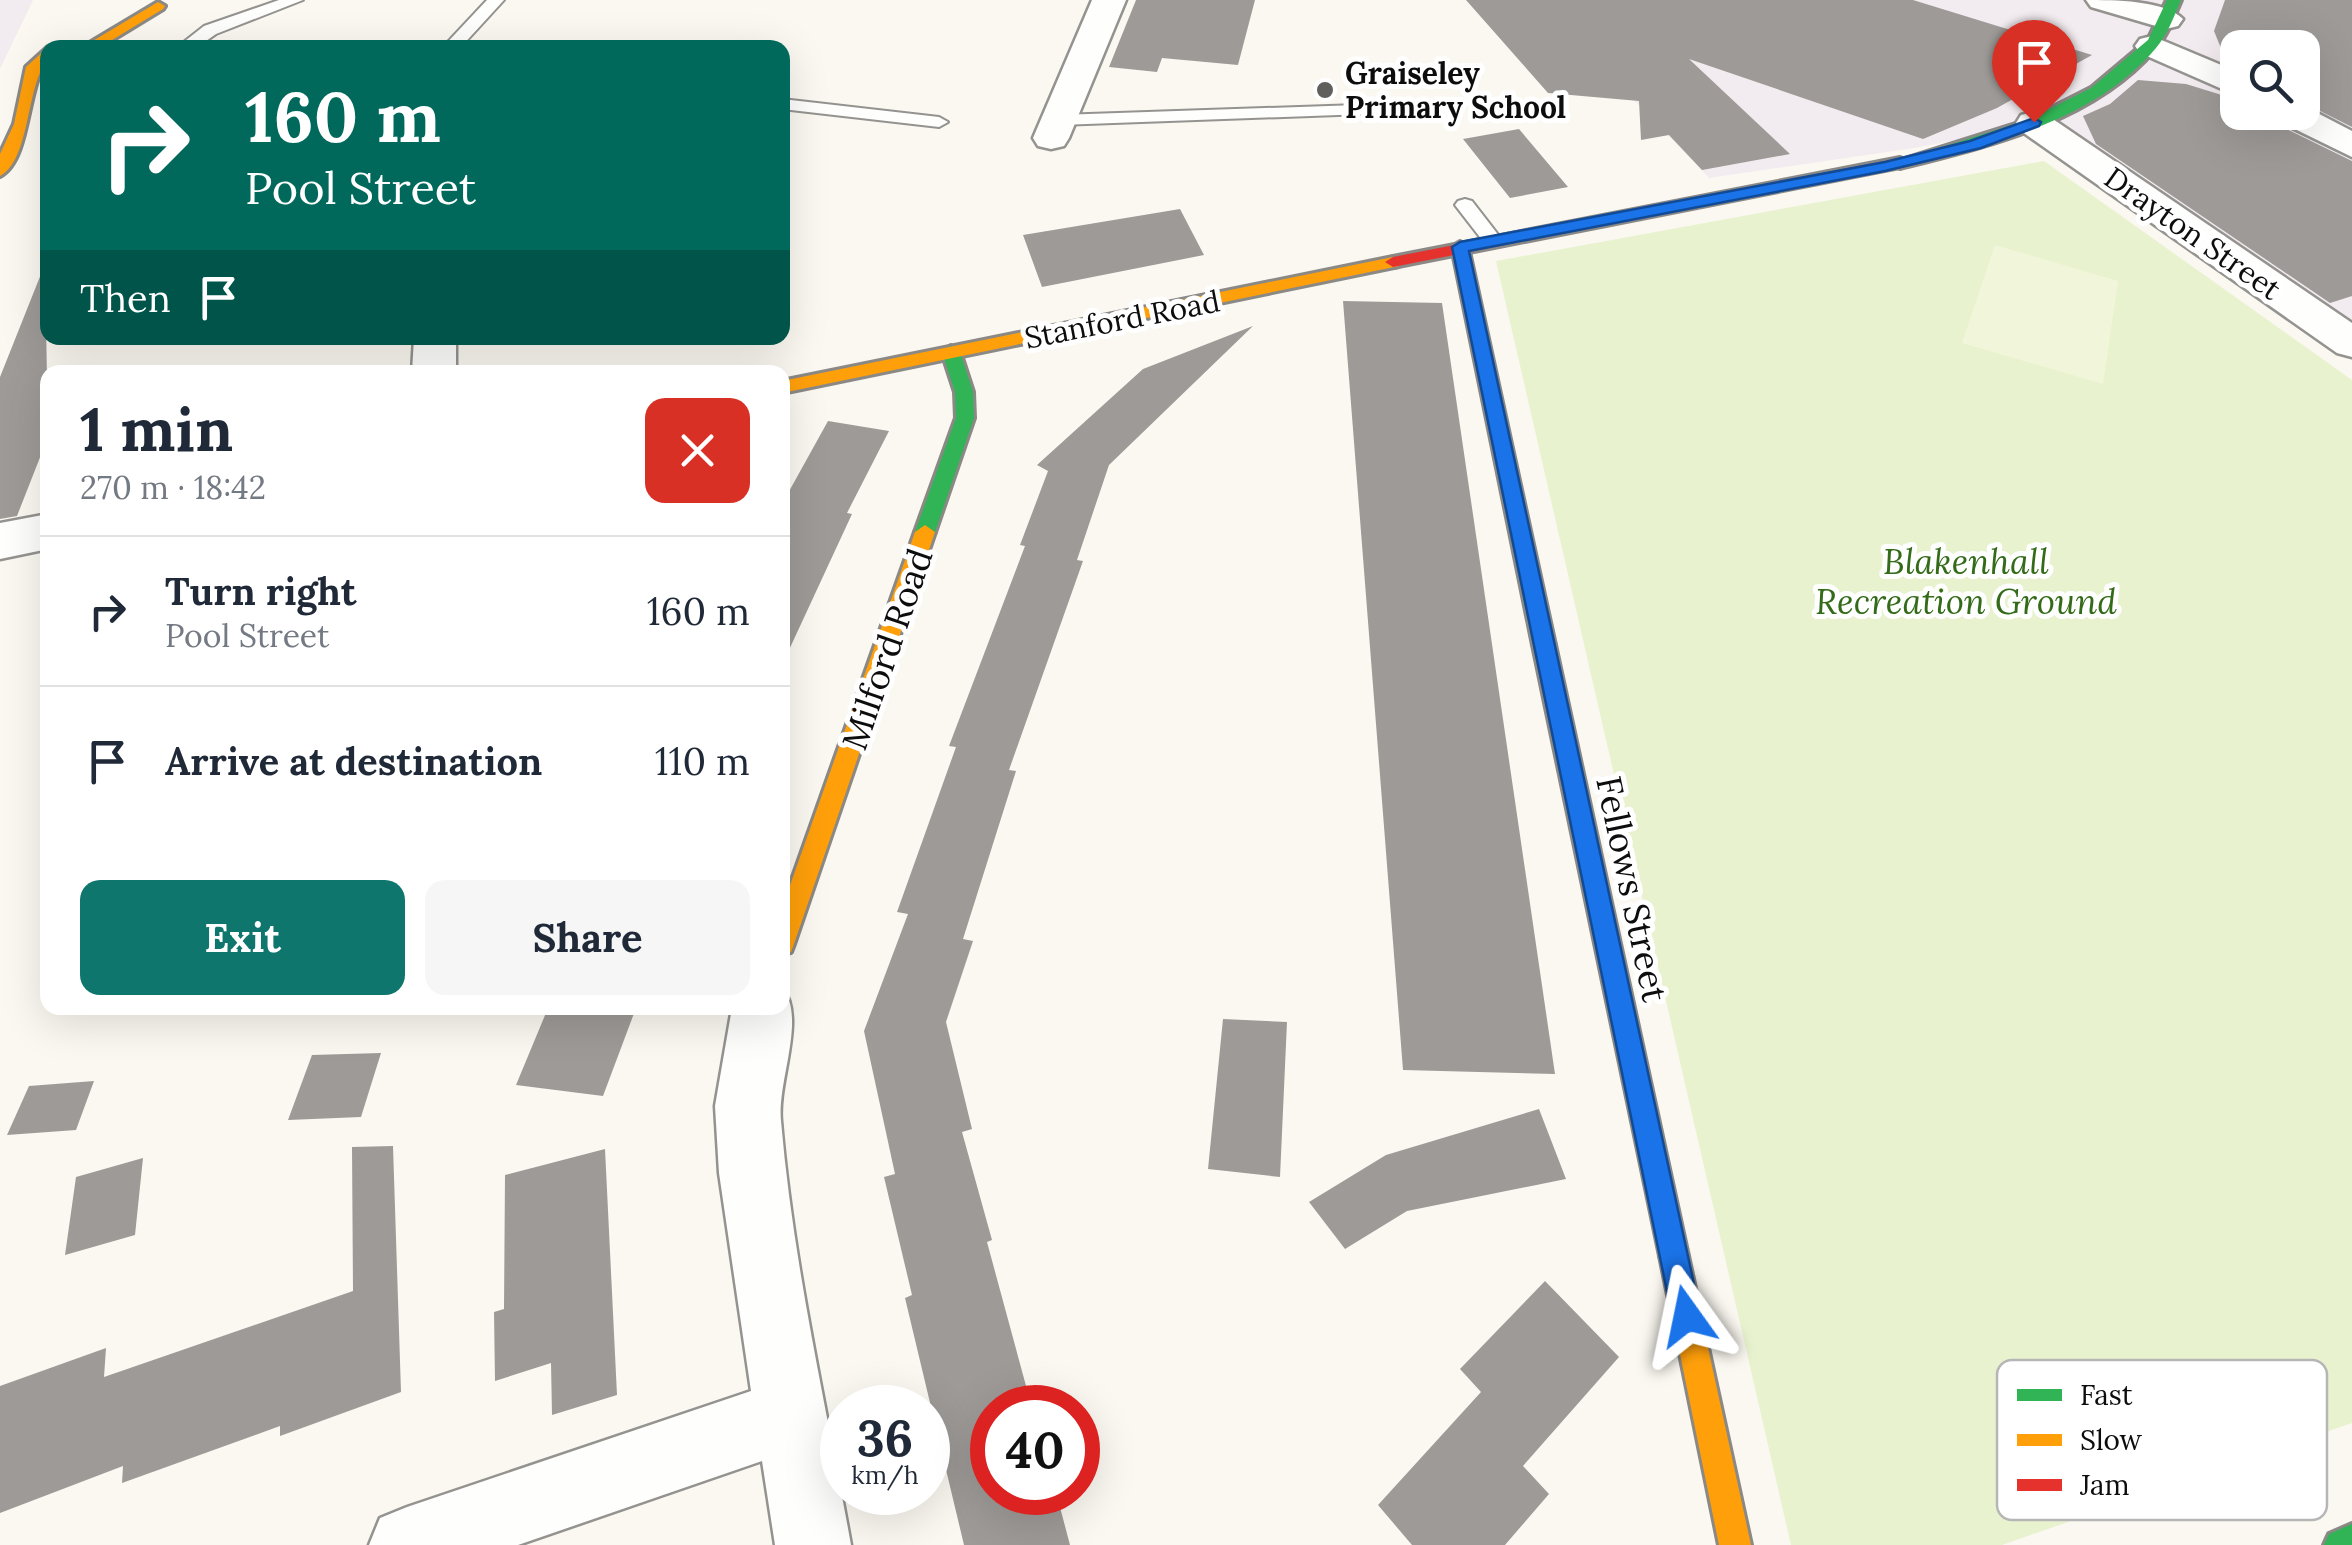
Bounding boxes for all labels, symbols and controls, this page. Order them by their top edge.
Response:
pin [1992,20,2077,123]
map controls [2220,30,2320,130]
button: search [2220,30,2320,130]
icon: arrive [2007,35,2062,90]
place label: Graiseley Primary School [1345,54,1566,127]
text: 160 m [245,72,441,161]
marker: Graiseley Primary School [1314,79,1336,101]
icon: right [80,80,210,210]
street label: Drayton Street [2097,158,2289,309]
text: Pool Street [245,159,476,216]
icon: arrive [191,270,246,325]
text: Then [80,274,171,322]
street label: Stanford Road [1021,281,1223,357]
text: 1 min [80,391,233,467]
button: close [645,398,750,503]
text: 270 m · 18:42 [80,467,266,508]
park label: Blakenhall Recreation Ground [1815,539,2117,624]
street label: Milford Road [832,542,942,756]
text: Turn right [165,567,356,615]
icon: right [80,584,135,639]
text: 160 m [647,587,750,635]
text: Pool Street [165,615,329,656]
icon: arrive [80,734,135,789]
text: Arrive at destination [165,737,542,785]
text: 110 m [655,737,750,785]
street label: Fellows Street [1586,772,1678,1006]
button: Exit [80,880,405,995]
button: Share [425,880,750,995]
position arrow [1635,1264,1739,1368]
legend [1997,1360,2327,1520]
text: Fast [2080,1377,2133,1413]
speed limit sign: 40 [970,1385,1100,1515]
text: 36 [857,1406,913,1470]
text: Slow [2080,1422,2143,1458]
text: km/h [851,1459,919,1491]
text: Jam [2079,1467,2130,1503]

